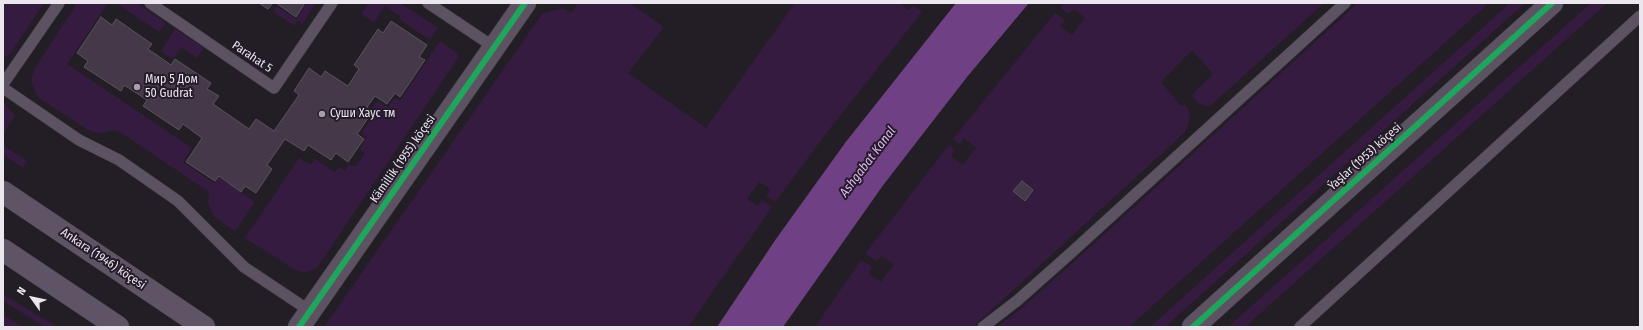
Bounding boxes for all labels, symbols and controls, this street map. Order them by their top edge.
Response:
street label: Parahat 5 [229,38,275,76]
place label: Мир 5 Дом 50 Gudrat [145,73,198,101]
marker: Мир 5 Дом 50 Gudrat [132,82,142,92]
place label: Суши Хаус тм [330,107,395,121]
marker: Суши Хаус тм [317,109,327,119]
street label: Kämillik (1955) köçesi [367,112,439,206]
street label: Ýaşlar (1953) köçesi [1325,120,1405,194]
water label: Ashgabat Kanal [837,124,899,200]
street label: Ankara (1946) köçesi [58,225,148,293]
north arrow [12,278,52,318]
text: N [14,285,29,297]

